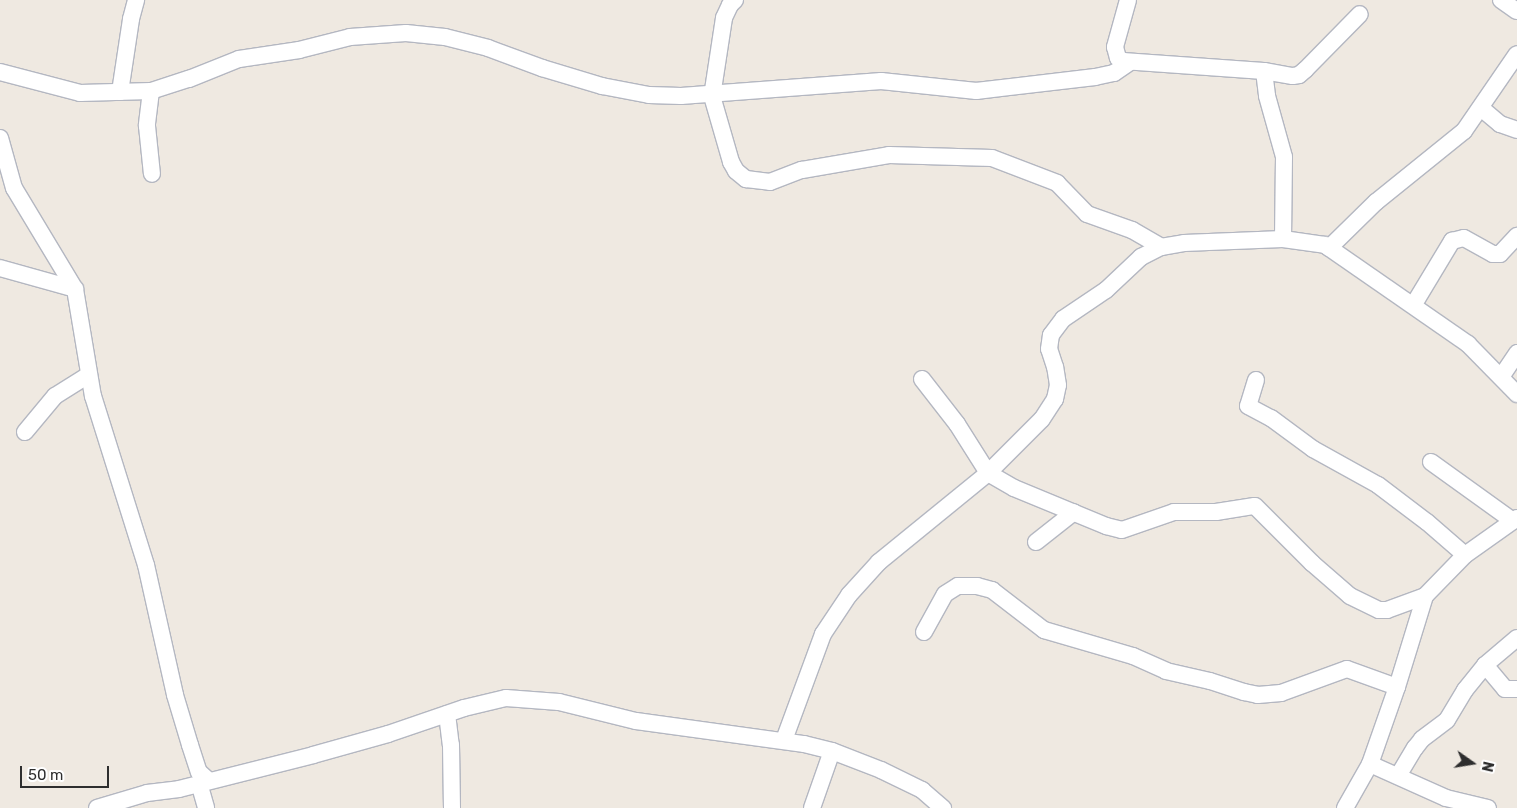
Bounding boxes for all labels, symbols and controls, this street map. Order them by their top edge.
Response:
north arrow [1447,738,1497,788]
scale bar [22,756,111,788]
text: N [1478,760,1497,773]
text: 50 m [28,766,63,784]

